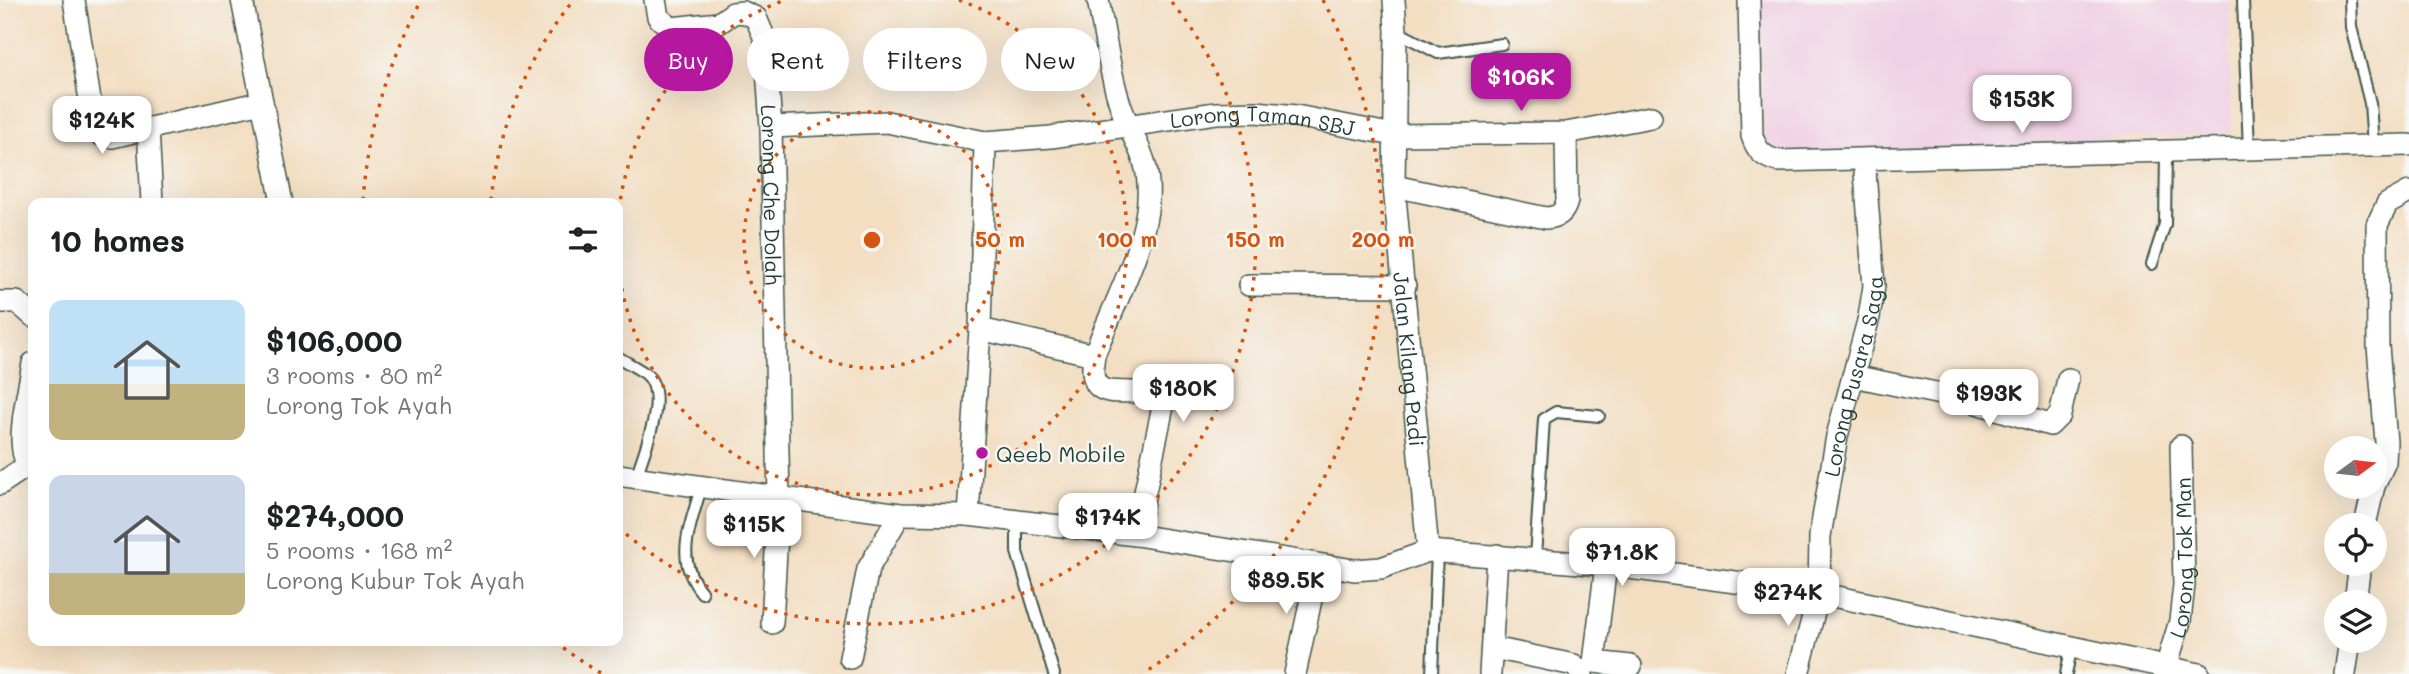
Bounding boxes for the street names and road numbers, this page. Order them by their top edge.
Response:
street label: Lorong Taman SBJ [1168,98,1358,141]
street label: Lorong Che Dolah [756,104,788,285]
street label: Jalan Kilang Padi [1389,271,1432,448]
street label: Lorong Pusara Saga [1817,275,1888,478]
street label: Lorong Tok Man [2162,477,2198,641]

